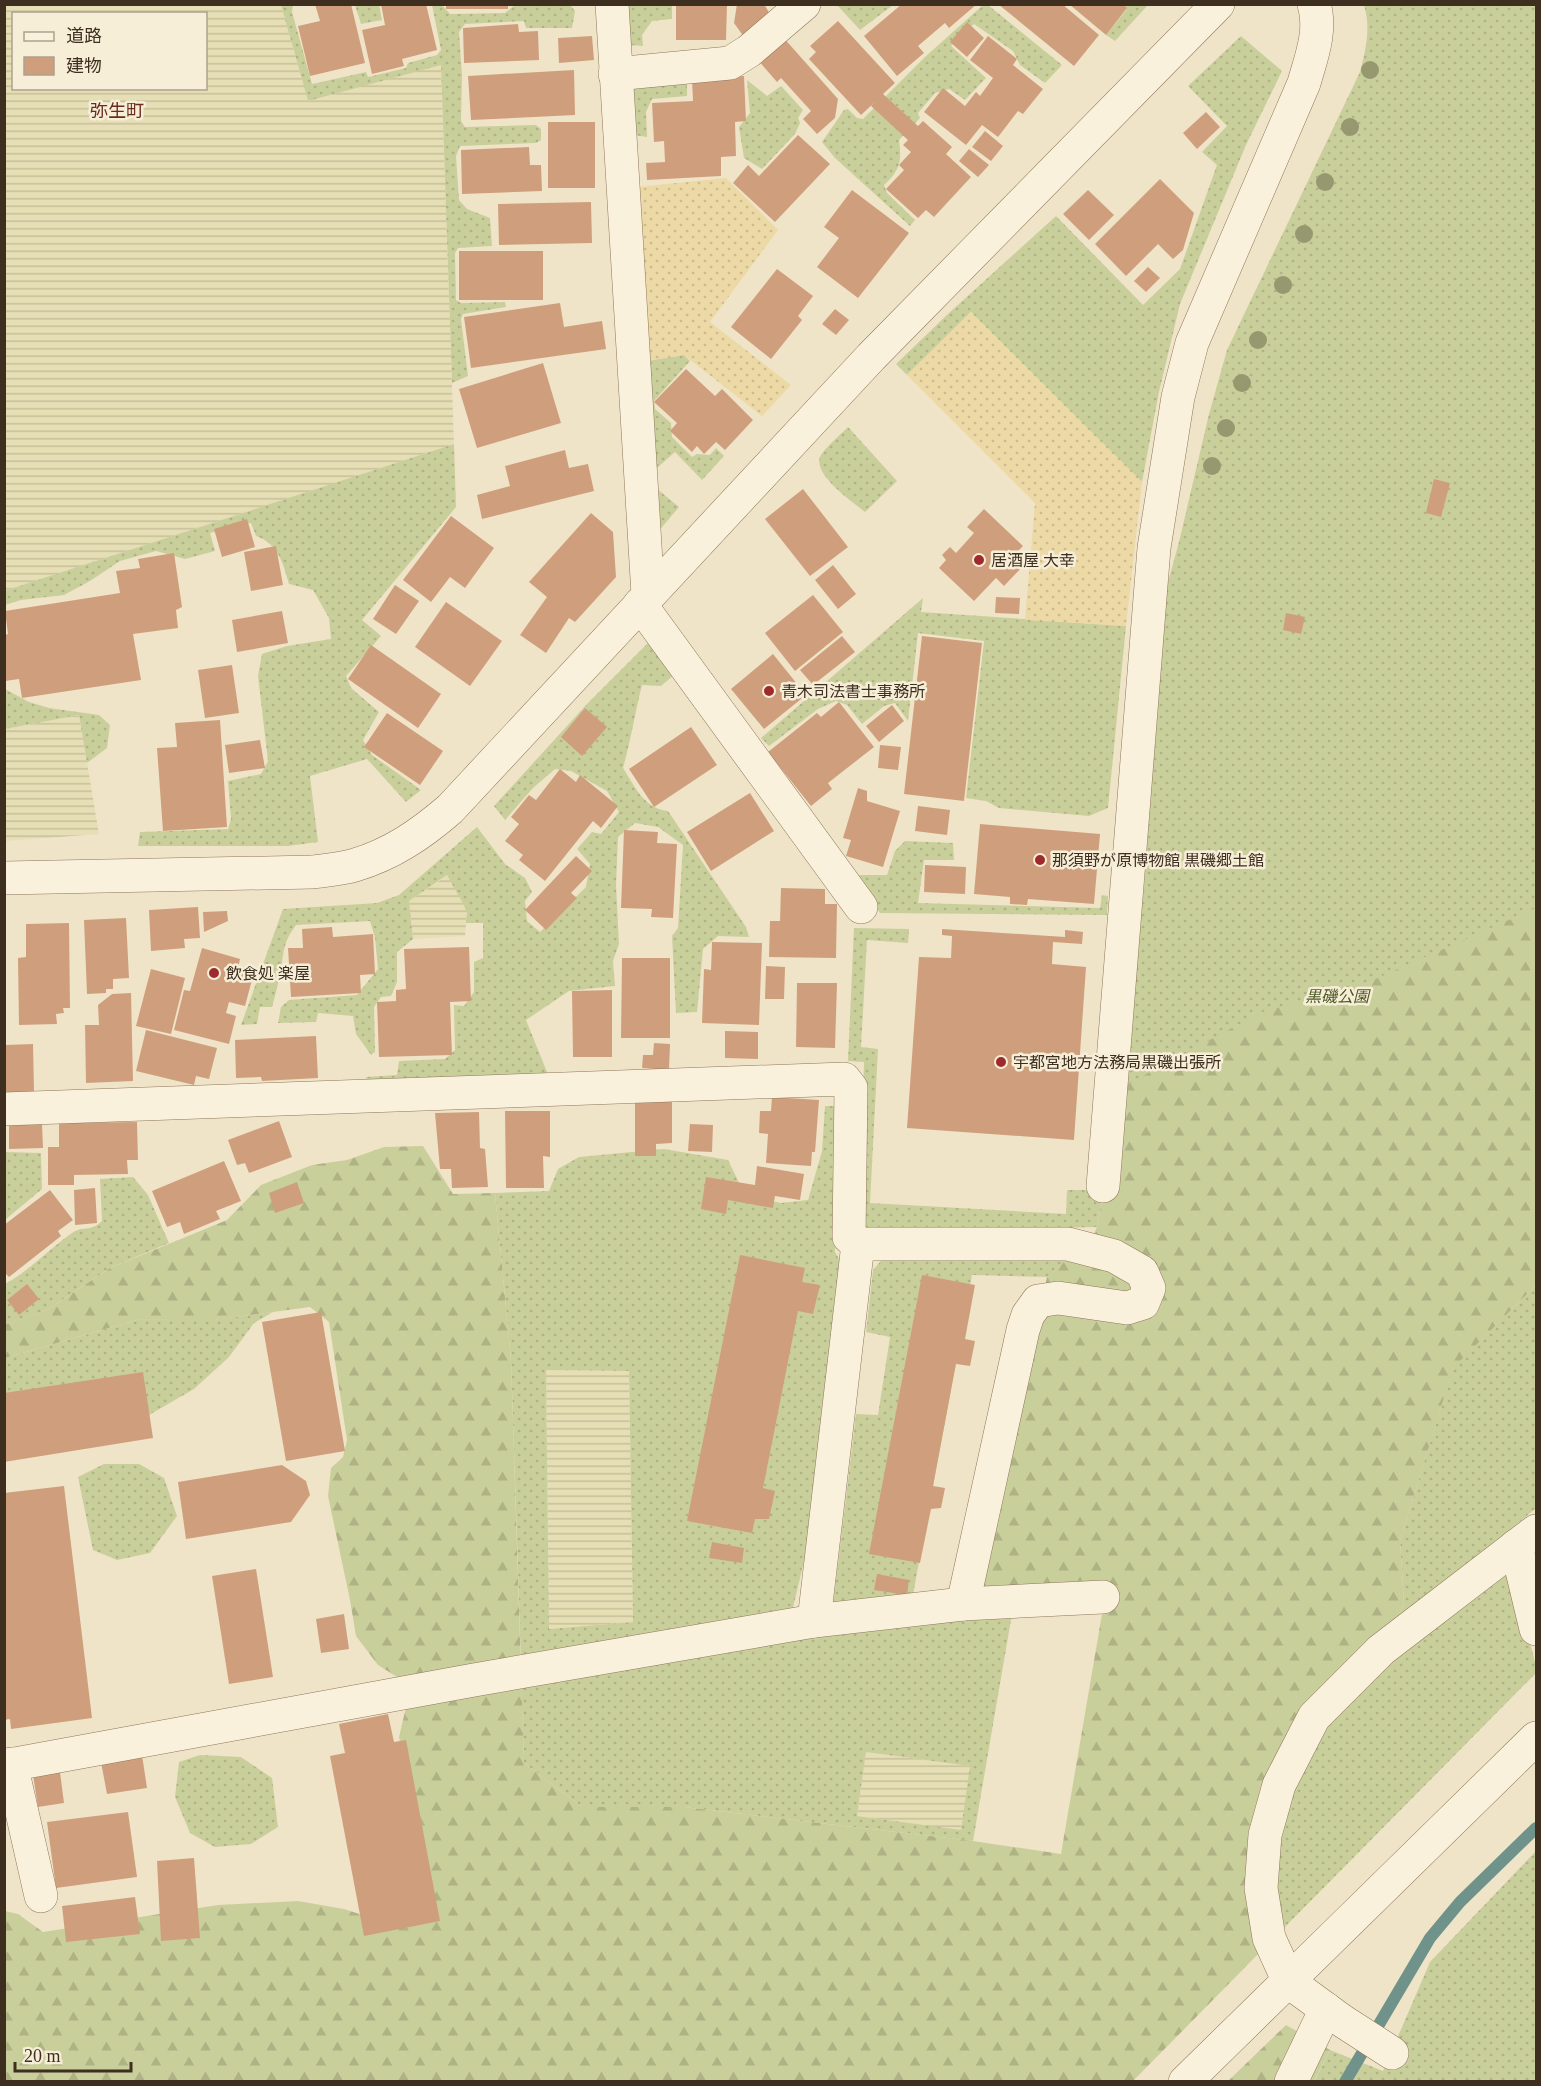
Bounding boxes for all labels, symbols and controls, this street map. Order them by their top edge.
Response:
legend [12,12,207,90]
text: 道路 [66,26,102,46]
text: 建物 [66,56,102,76]
district label: 弥生町 [90,101,144,121]
place label: 居酒屋 大幸 [991,552,1075,569]
marker: 居酒屋 大幸 [972,553,986,567]
place label: 青木司法書士事務所 [781,683,925,700]
marker: 青木司法書士事務所 [762,684,776,698]
place label: 那須野が原博物館 黒磯郷土館 [1052,852,1264,869]
marker: 那須野が原博物館 黒磯郷土館 [1033,853,1047,867]
place label: 飲食処 楽屋 [226,965,310,982]
marker: 飲食処 楽屋 [207,966,221,980]
park label: 黒磯公園 [1305,988,1371,1005]
place label: 宇都宮地方法務局黒磯出張所 [1013,1054,1221,1071]
marker: 宇都宮地方法務局黒磯出張所 [994,1055,1008,1069]
scale bar [15,2035,130,2073]
text: 20 m [24,2046,61,2066]

